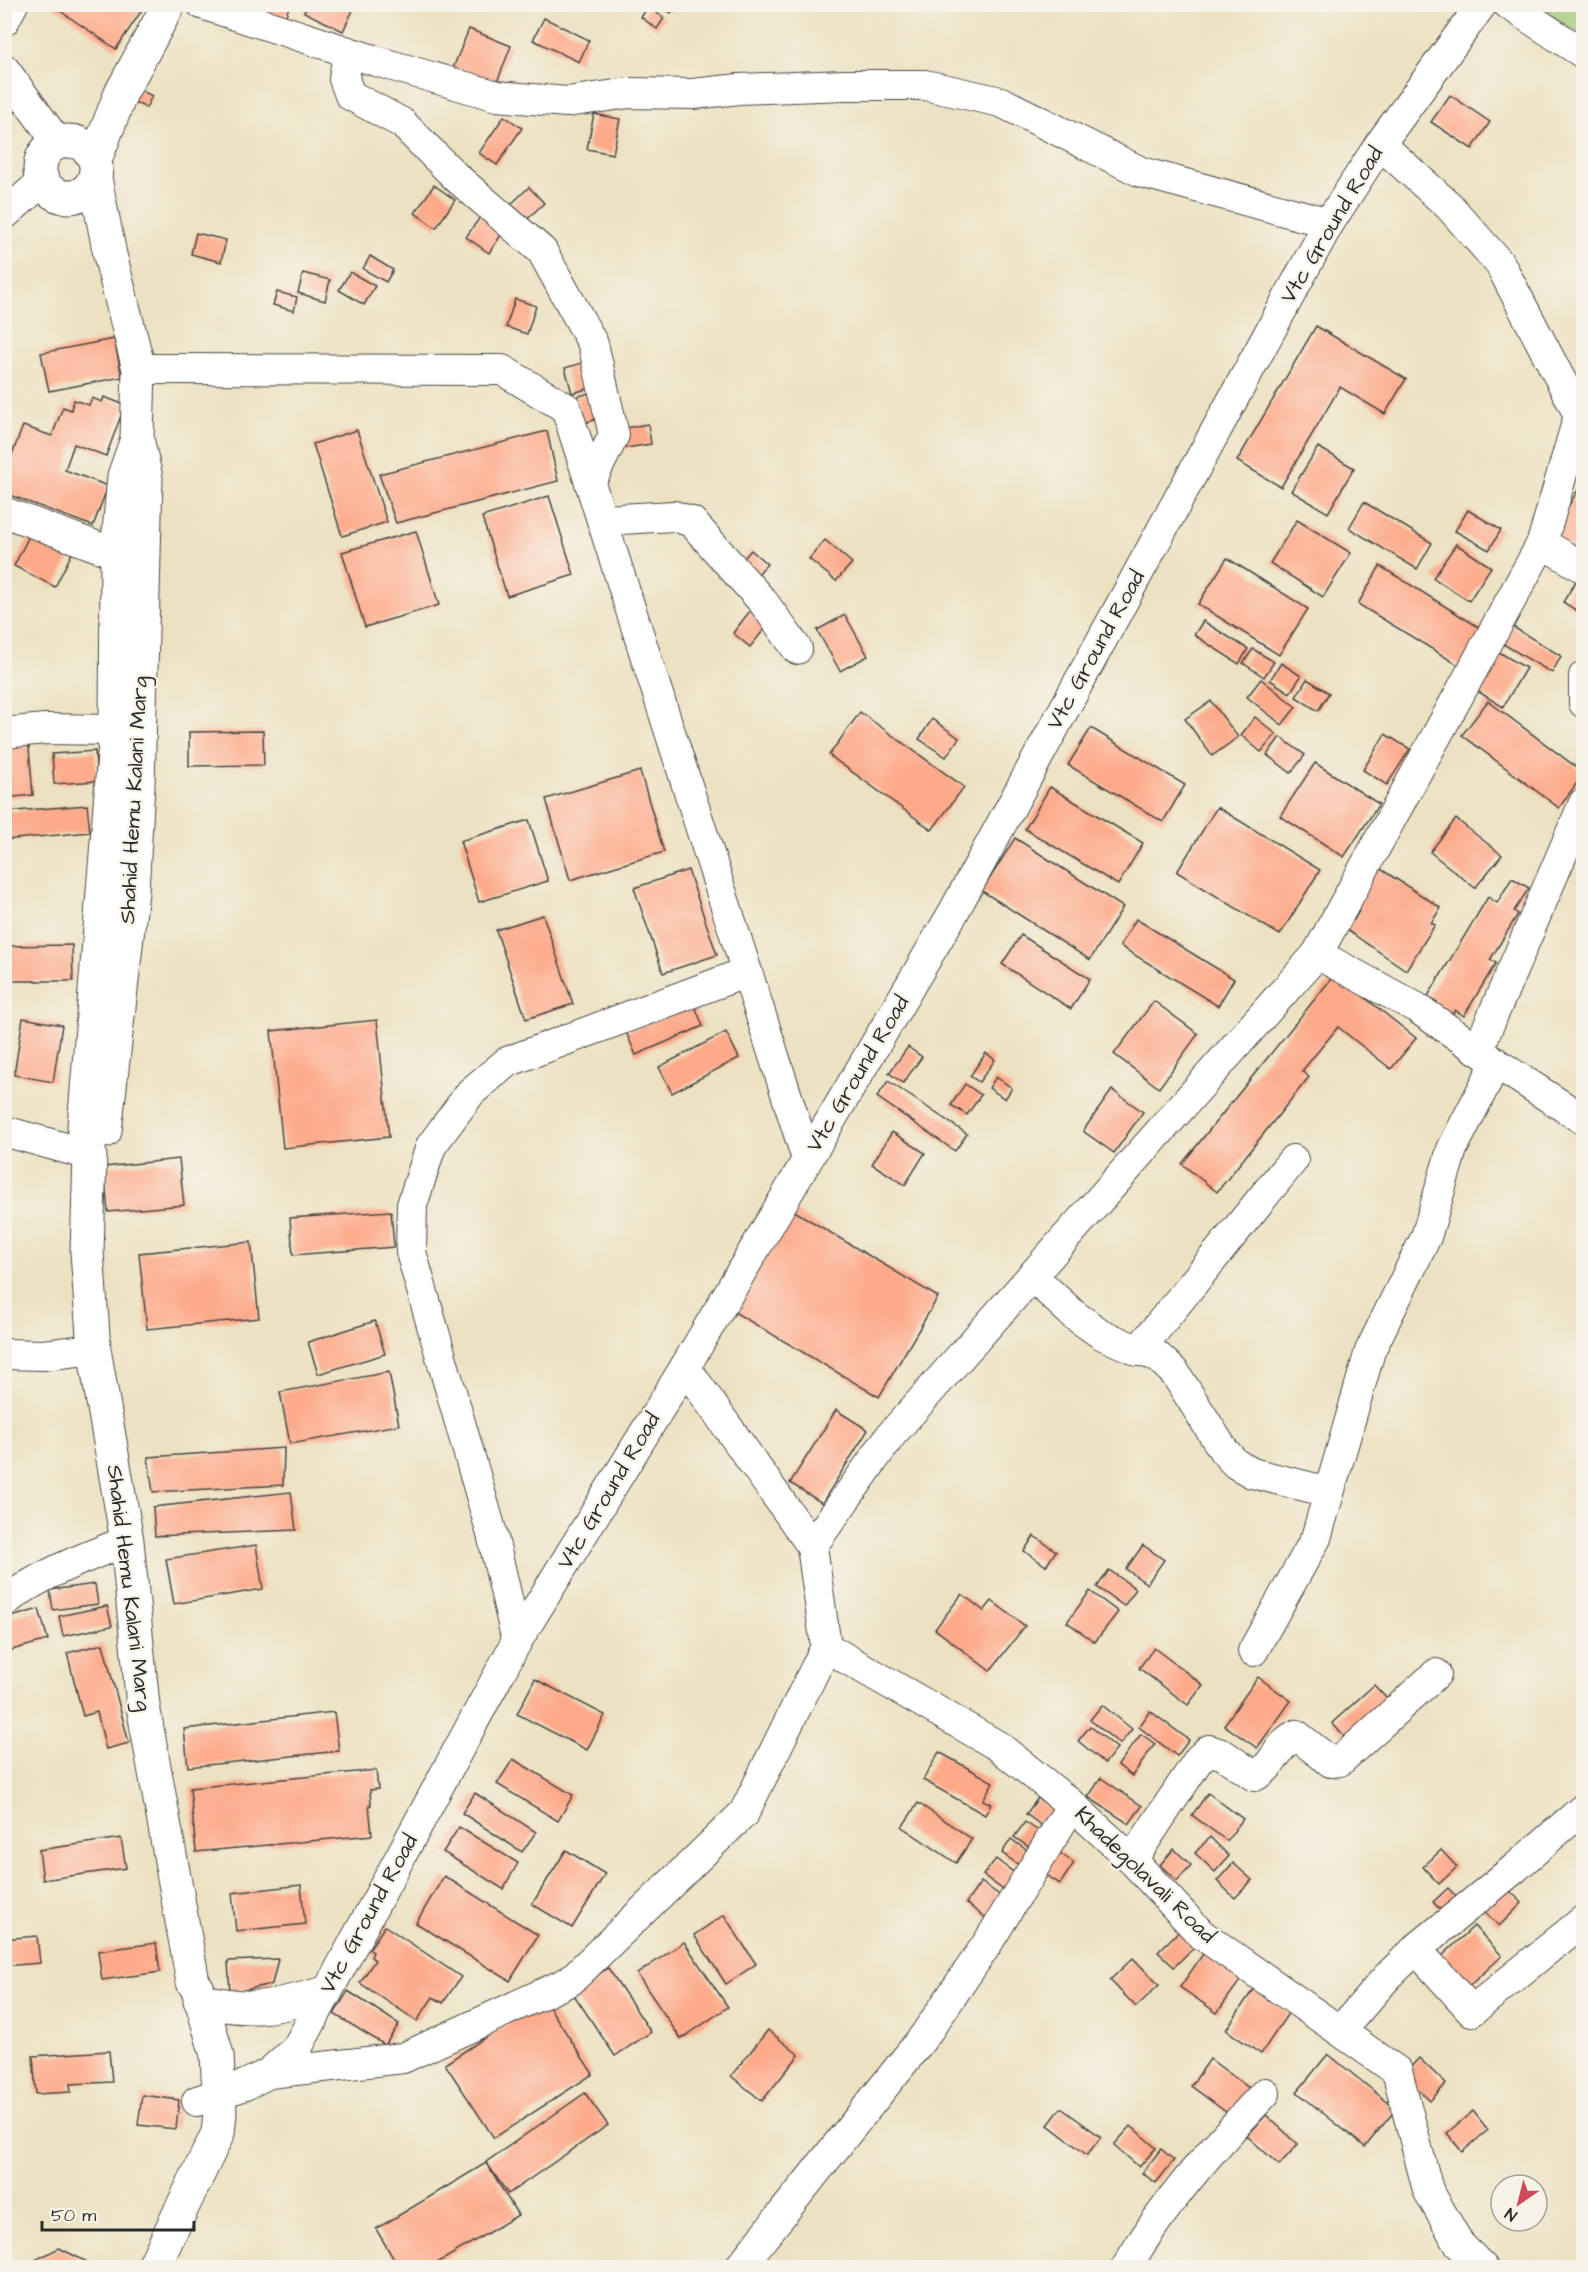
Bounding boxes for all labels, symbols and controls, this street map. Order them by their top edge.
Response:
street label: Vtc Ground Road [1273,141,1391,309]
street label: Vtc Ground Road [1039,565,1153,735]
street label: Shahid Hemu Kalani Marg [112,675,157,925]
street label: Vtc Ground Road [799,990,917,1158]
street label: Vtc Ground Road [550,1407,668,1575]
street label: Shahid Hemu Kalani Marg [98,1463,159,1713]
street label: Khadegolavali Road [1067,1799,1223,1951]
street label: Vtc Ground Road [312,1829,426,1999]
north arrow [1489,2173,1549,2233]
scale bar [42,2194,194,2232]
text: 50 m [51,2203,96,2228]
text: N [1501,2203,1521,2226]

